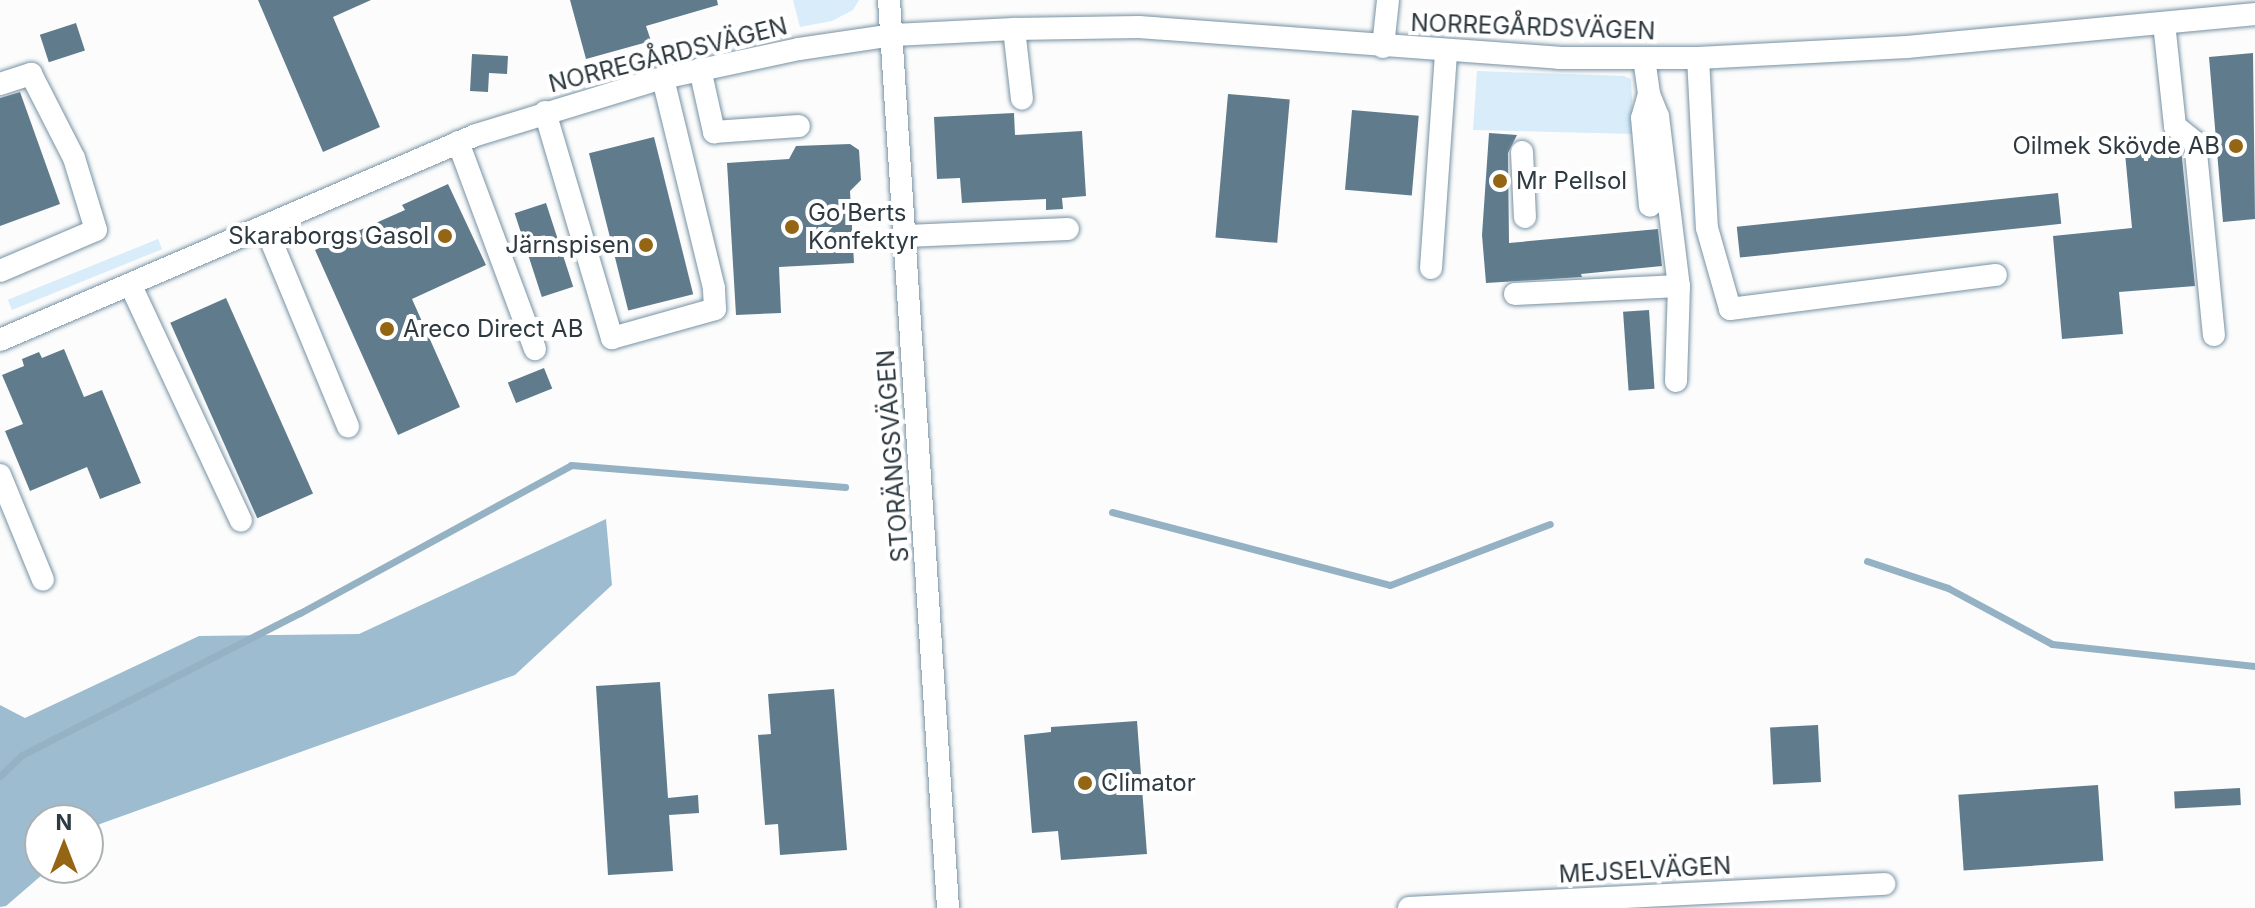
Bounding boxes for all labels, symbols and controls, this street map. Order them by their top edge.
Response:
street label: NORREGÅRDSVÄGEN [1410,8,1656,46]
street label: NORREGÅRDSVÄGEN [546,11,790,99]
place label: Oilmek Skövde AB [2012,132,2220,160]
marker: Oilmek Skövde AB [2227,137,2245,155]
place label: Mr Pellsol [1516,167,1627,195]
marker: Mr Pellsol [1491,172,1509,190]
place label: Go'Berts Konfektyr [808,199,918,255]
marker: Go'Berts Konfektyr [783,218,801,236]
place label: Skaraborgs Gasol [228,222,429,250]
marker: Skaraborgs Gasol [436,227,454,245]
place label: Järnspisen [505,231,630,259]
marker: Järnspisen [637,236,655,254]
place label: Areco Direct AB [403,315,583,343]
marker: Areco Direct AB [378,320,396,338]
street label: STORÄNGSVÄGEN [871,349,915,563]
place label: Climator [1101,769,1196,797]
marker: Climator [1076,774,1094,792]
north arrow [24,804,104,884]
text: N [56,809,72,835]
street label: MEJSELVÄGEN [1558,851,1732,889]

